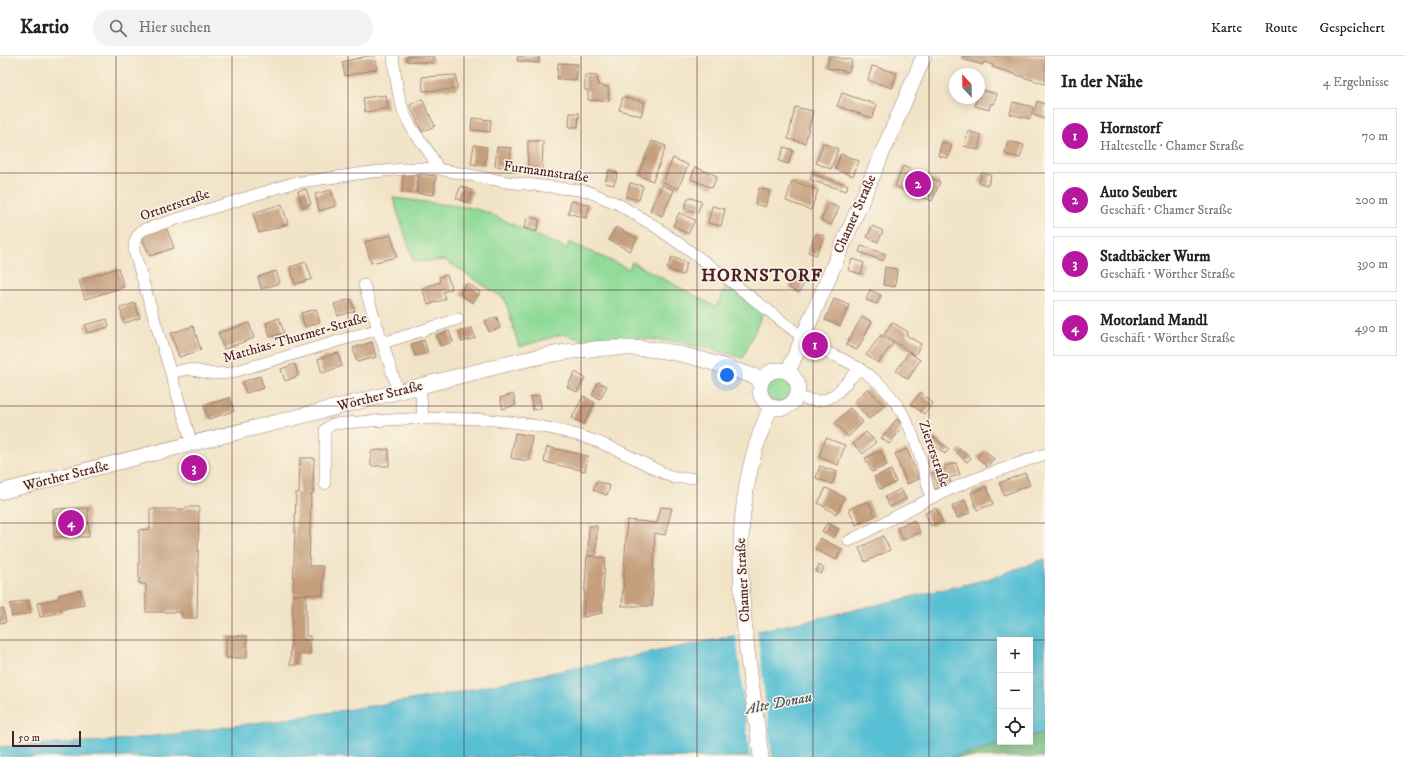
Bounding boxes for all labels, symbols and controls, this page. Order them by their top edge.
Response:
search box [93,10,373,46]
text: Kartio [20,16,69,39]
icon: search [107,17,129,39]
text: Hier suchen [139,18,211,37]
text: Karte [1211,19,1242,37]
text: Route [1264,19,1297,37]
text: Gespeichert [1319,19,1385,37]
north arrow [949,68,985,104]
text: In der Nähe [1061,71,1143,93]
text: 4 Ergebnisse [1323,74,1389,90]
text: Hornstorf [1100,119,1160,138]
text: 1 [1073,128,1077,144]
text: 70 m [1362,128,1388,144]
text: Haltestelle · Chamer Straße [1100,138,1244,154]
street label: Furmannstraße [502,157,590,187]
pin: 2 [905,169,931,199]
street label: Chamer Straße [830,172,880,256]
text: Auto Seubert [1100,183,1177,202]
street label: Ortnerstraße [138,185,212,225]
text: 2 [1072,192,1078,208]
text: 200 m [1355,192,1388,208]
text: Geschäft · Chamer Straße [1100,202,1232,218]
text: Stadtbäcker Wurm [1100,247,1211,266]
text: 3 [1073,256,1077,272]
text: 390 m [1357,256,1388,272]
district label: HORNSTORF [701,265,823,287]
text: Geschäft · Wörther Straße [1100,266,1235,282]
street label: Matthias-Thurmer-Straße [221,309,369,367]
text: Motorland Mandl [1100,311,1208,330]
text: 4 [1071,320,1079,336]
text: 490 m [1354,320,1388,336]
pin: 1 [802,330,828,360]
text: Geschäft · Wörther Straße [1100,330,1235,346]
your location [717,365,737,385]
street label: Wörther Straße [334,377,425,416]
street label: Ziererstraße [914,418,954,490]
pin: 3 [181,453,207,483]
street label: Wörther Straße [20,457,111,496]
pin: 4 [58,508,84,538]
street label: Chamer Straße [732,537,754,623]
map controls [997,637,1033,745]
button: + [997,637,1033,673]
button: − [997,673,1033,709]
water label: Alte Donau [742,687,814,719]
button: locate [997,709,1033,745]
scale bar [12,729,81,748]
text: 50 m [18,731,40,745]

